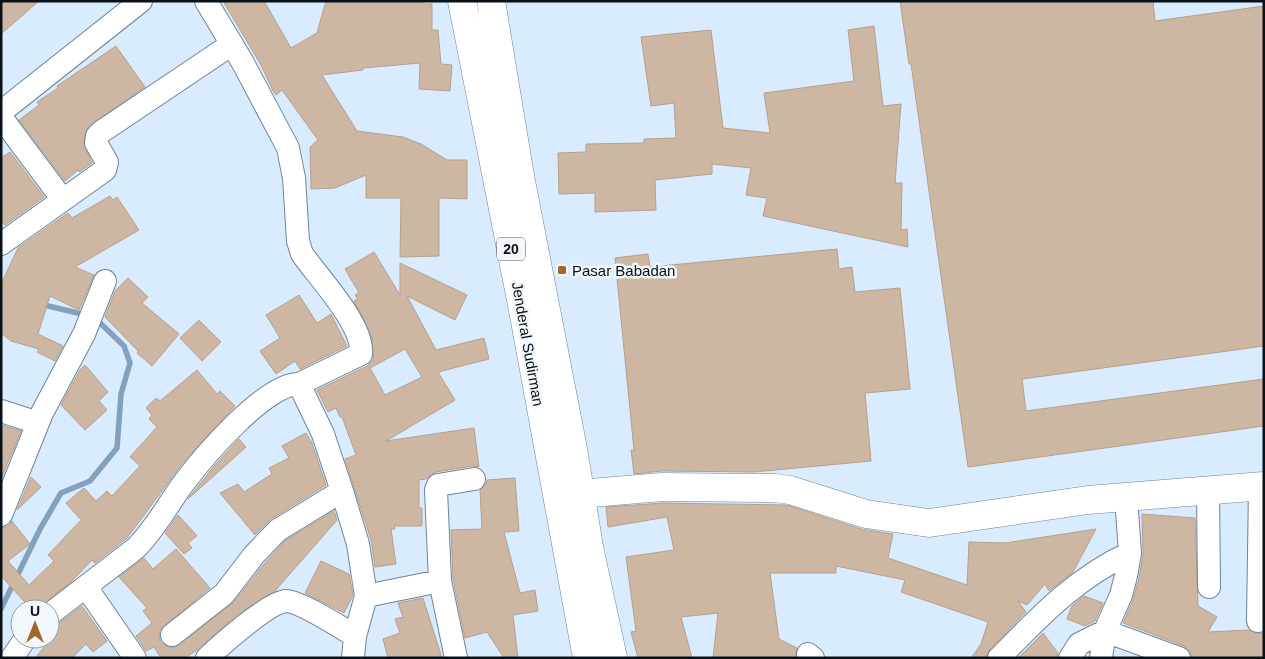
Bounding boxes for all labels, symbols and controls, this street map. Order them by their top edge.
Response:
road number: 20 [497,238,525,260]
place label: Pasar Babadan [572,262,675,279]
marker: Pasar Babadan [556,264,568,276]
street label: Jenderal Sudirman [509,281,547,407]
north arrow [10,599,60,649]
text: U [30,603,40,619]

